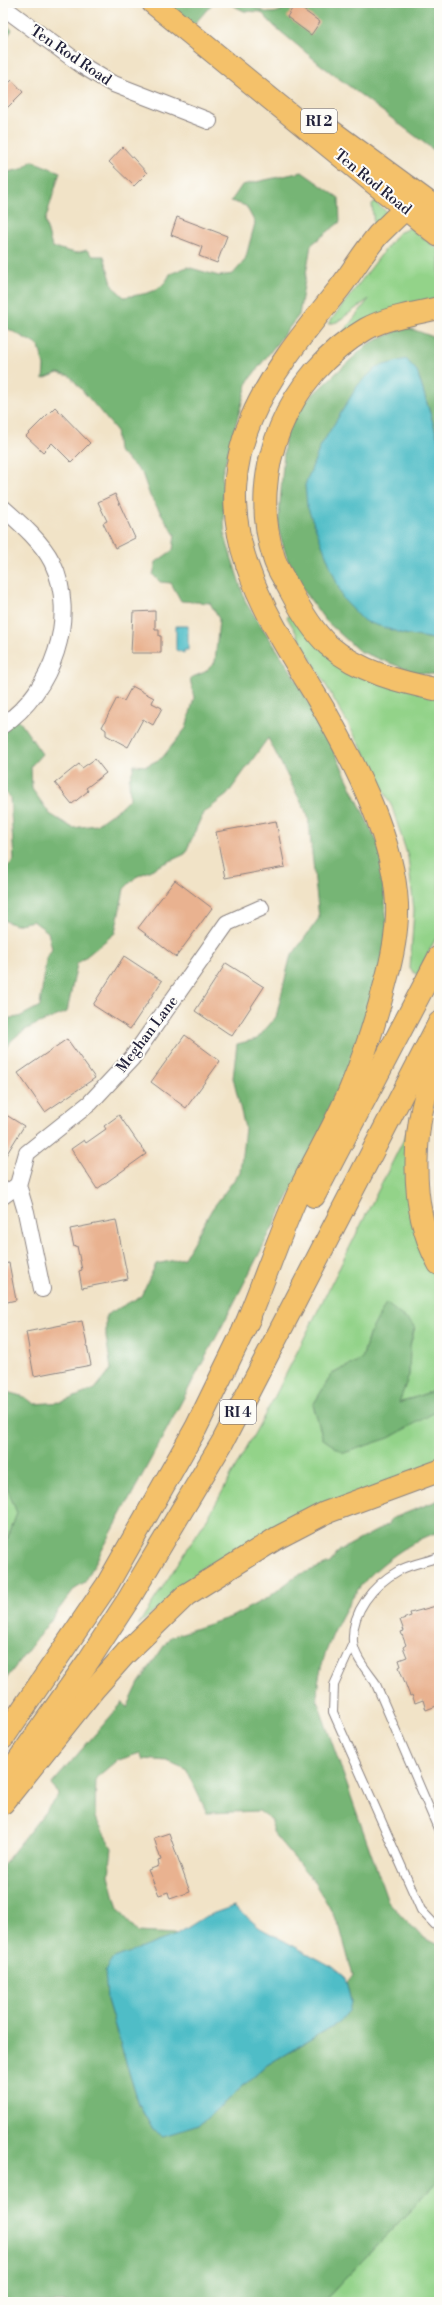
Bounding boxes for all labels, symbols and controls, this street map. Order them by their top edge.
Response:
street label: Ten Rod Road [26,21,115,90]
road number: RI 2 [301,109,337,133]
street label: Ten Rod Road [330,145,416,220]
street label: Meghan Lane [112,992,182,1076]
road number: RI 4 [220,1400,256,1424]

